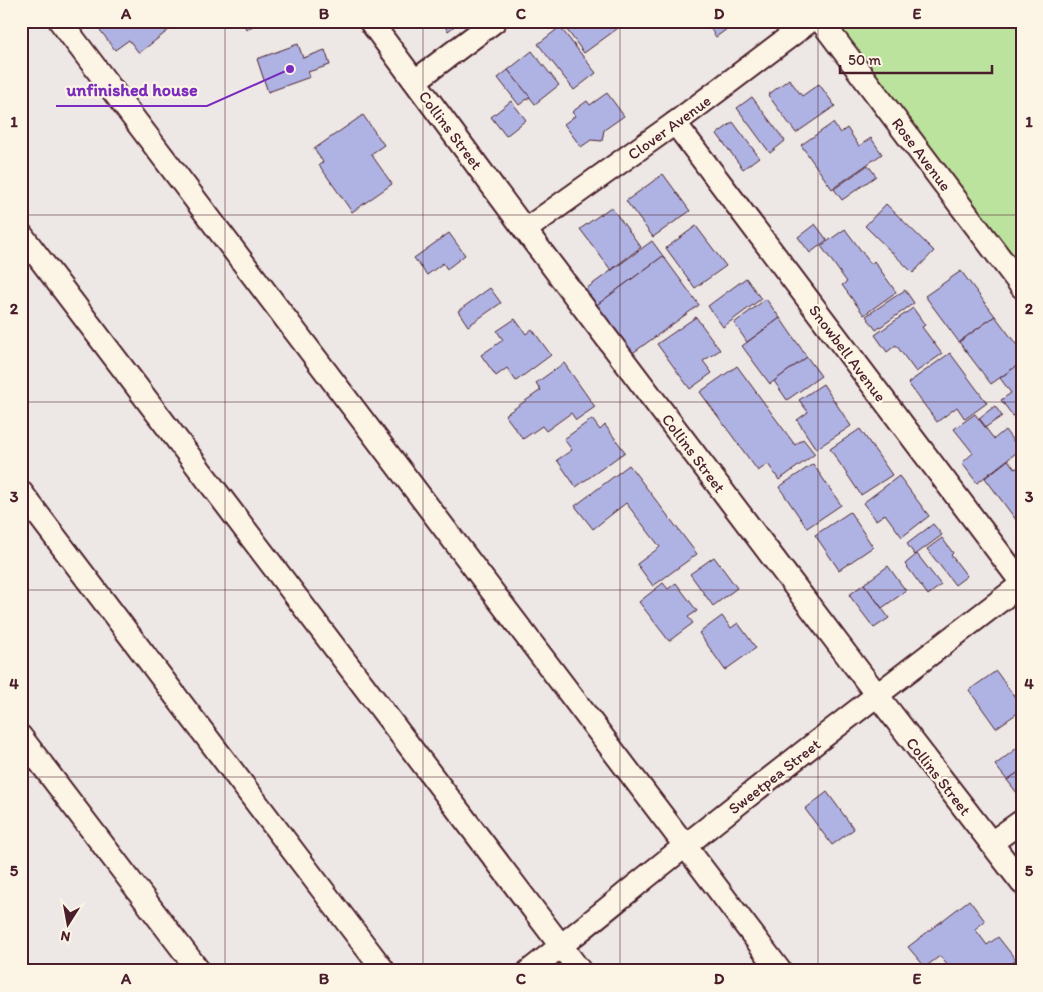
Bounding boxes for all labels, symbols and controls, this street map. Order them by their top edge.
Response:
text: A [120,4,132,23]
text: B [319,4,330,23]
text: C [516,4,527,23]
text: D [714,4,725,23]
text: E [913,4,922,23]
scale bar [840,42,993,74]
text: 50 m [848,51,881,69]
callout: unfinished house [56,73,207,106]
text: unfinished house [65,79,198,101]
street label: Collins Street [415,87,486,174]
street label: Clover Avenue [624,91,715,164]
text: 1 [10,112,18,131]
text: 1 [1025,112,1033,131]
street label: Rose Avenue [888,114,955,195]
text: 2 [10,299,19,318]
text: 2 [1025,299,1034,318]
street label: Snowbell Avenue [805,301,890,406]
street label: Collins Street [658,410,729,497]
text: 3 [10,487,19,506]
text: 3 [1025,487,1034,506]
text: 4 [9,674,19,693]
text: 4 [1024,674,1034,693]
street label: Collins Street [902,733,975,819]
street label: Sweetpea Street [724,735,824,818]
text: 5 [10,861,19,880]
text: 5 [1025,861,1034,880]
north arrow [42,900,92,950]
text: N [59,927,72,946]
text: A [120,969,132,988]
text: B [319,969,330,988]
text: C [516,969,527,988]
text: D [714,969,725,988]
text: E [913,969,922,988]

